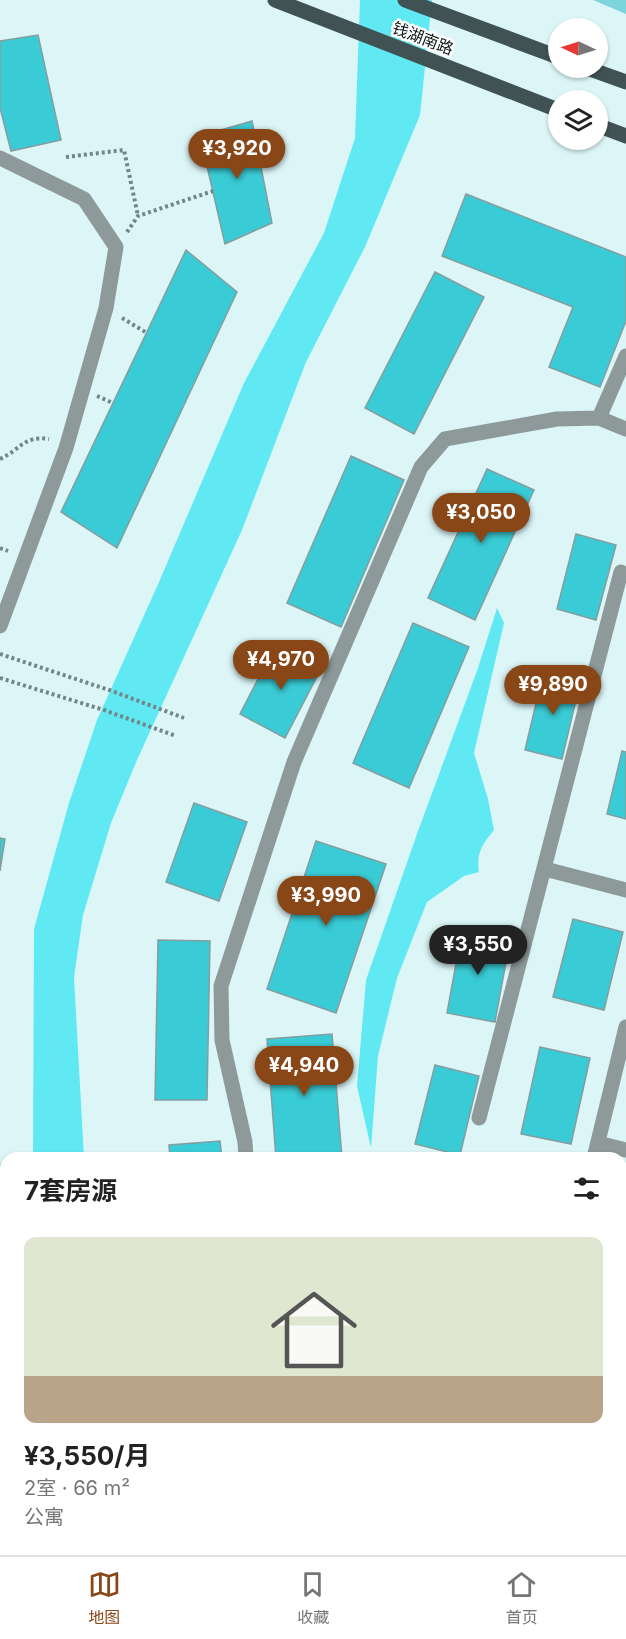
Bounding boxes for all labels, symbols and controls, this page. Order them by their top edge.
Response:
street label: 钱湖南路 [390,17,456,59]
north arrow [548,18,608,78]
map controls [548,18,608,150]
button: layers [548,90,608,150]
pin: ¥3,920 [188,129,286,180]
text: ¥3,920 [202,136,272,160]
pin: ¥3,050 [432,493,530,544]
text: ¥3,050 [446,500,516,524]
pin: ¥4,970 [232,640,330,691]
text: ¥4,970 [247,647,315,671]
pin: ¥9,890 [504,665,602,716]
text: ¥9,890 [518,672,588,696]
pin: ¥3,990 [277,876,375,927]
text: ¥3,990 [291,883,361,907]
pin: ¥3,550 [429,925,527,976]
text: ¥3,550 [443,932,513,956]
pin: ¥4,940 [255,1046,353,1097]
text: ¥4,940 [269,1053,339,1077]
icon: filters [570,1172,603,1205]
text: 7套房源 [24,1175,117,1206]
icon: home [260,1276,368,1384]
text: ¥3,550/月 [24,1440,150,1471]
text: 2室 · 66 m² [24,1476,130,1500]
text: 公寓 [24,1505,64,1529]
tab: 地图 [88,1568,121,1628]
tab: 收藏 [296,1568,329,1628]
tab: 首页 [505,1568,538,1628]

